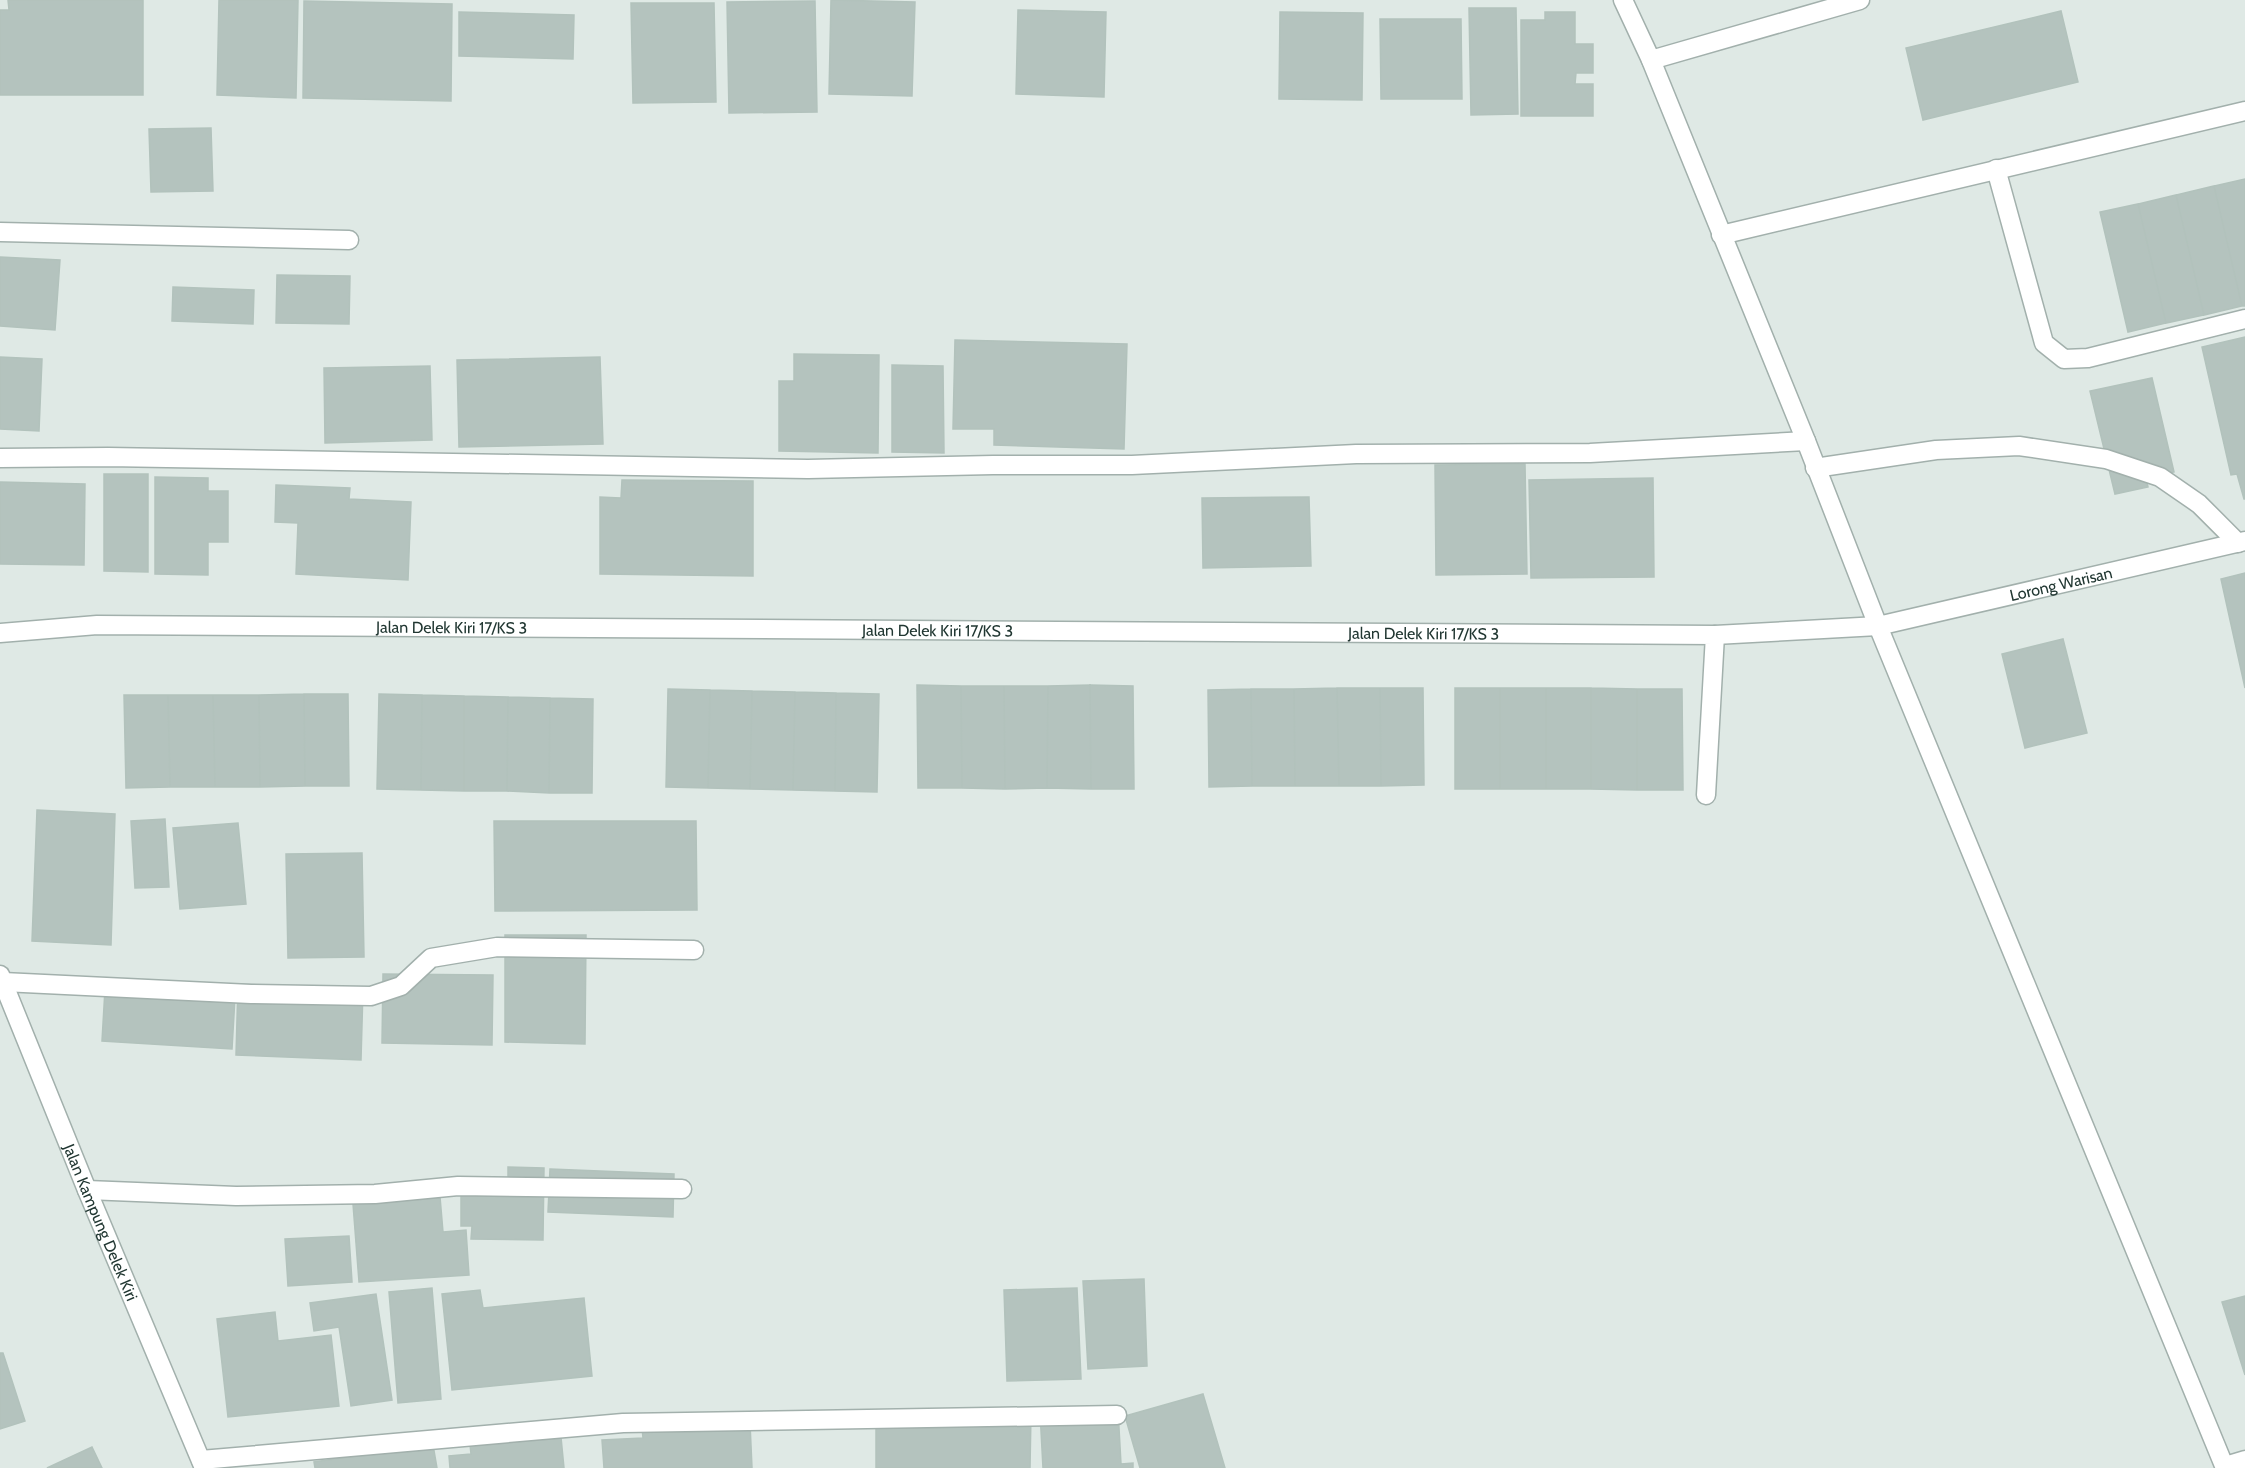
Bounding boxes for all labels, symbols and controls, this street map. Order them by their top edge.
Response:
street label: Lorong Warisan [2008,563,2114,605]
street label: Jalan Delek Kiri 17/KS 3 [375,618,527,638]
street label: Jalan Delek Kiri 17/KS 3 [861,621,1013,641]
street label: Jalan Delek Kiri 17/KS 3 [1347,624,1499,644]
street label: Jalan Kampung Delek Kiri [59,1140,141,1304]

